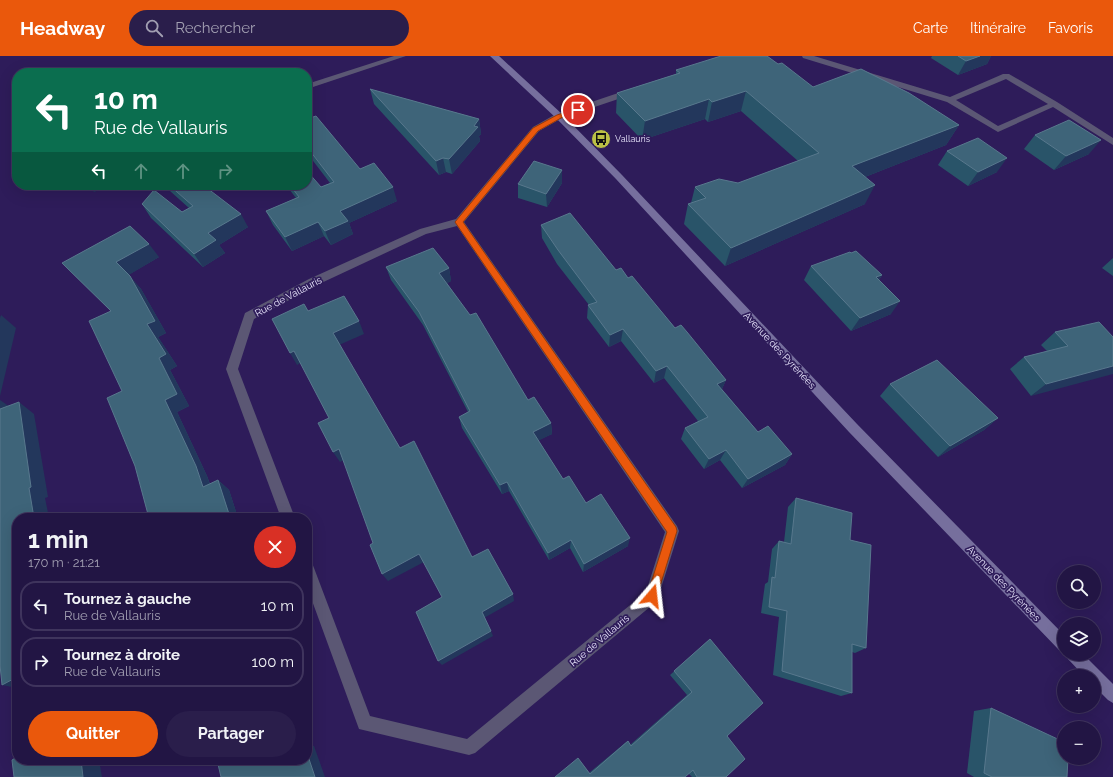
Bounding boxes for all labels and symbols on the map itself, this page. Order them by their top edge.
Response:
pin [561,93,595,127]
bus stop icon: Vallauris [590,128,612,150]
place label: Vallauris [615,134,651,144]
street label: Rue de Vallauris [253,274,324,319]
street label: Avenue des Pyrénées [741,310,818,391]
street label: Avenue des Pyrénées [965,543,1043,623]
position arrow [631,575,673,617]
street label: Rue de Vallauris [567,612,631,668]

